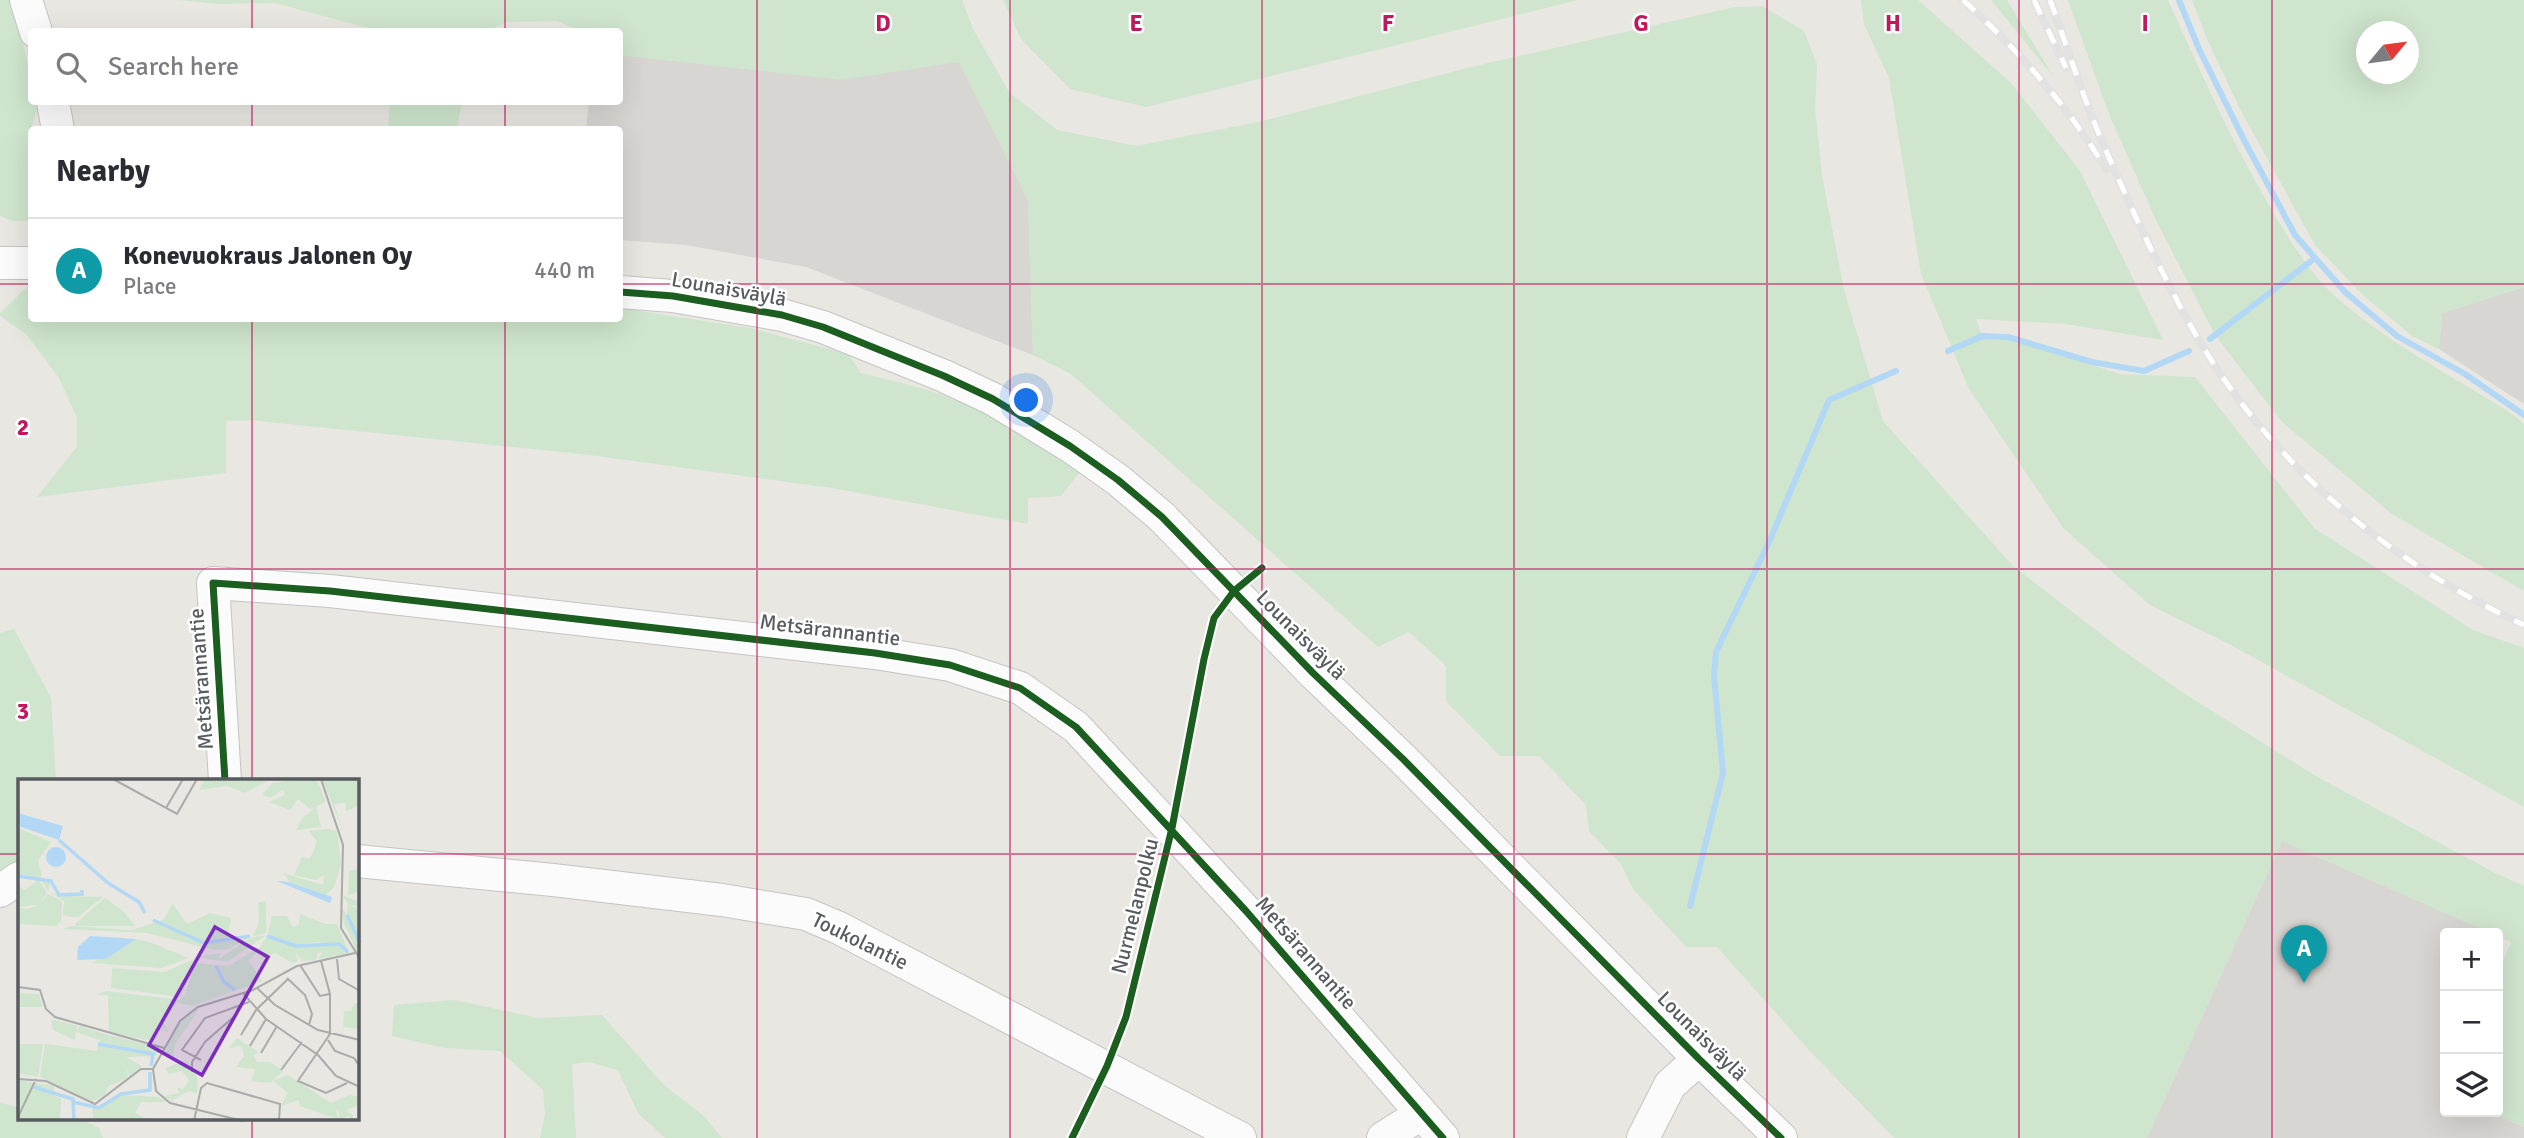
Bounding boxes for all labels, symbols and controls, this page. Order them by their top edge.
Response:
text: D [875,9,891,38]
text: E [1129,9,1143,38]
text: F [1382,9,1394,38]
text: G [1633,9,1649,38]
text: H [1885,9,1901,38]
text: I [2141,9,2149,38]
north arrow [2356,21,2419,84]
search box [28,28,623,105]
icon: search [52,48,90,86]
text: Search here [108,51,239,83]
text: Nearby [56,153,150,190]
text: Konevuokraus Jalonen Oy [123,240,412,272]
text: A [72,256,86,285]
text: 440 m [534,256,595,285]
street label: Lounaisväylä [669,266,789,312]
text: Place [123,272,177,301]
your location [1009,383,1043,417]
text: 2 [17,413,29,442]
street label: Lounaisväylä [1251,585,1351,685]
street label: Metsärannantie [183,607,219,751]
street label: Metsärannantie [758,608,902,652]
text: 3 [17,697,29,726]
inset map [18,779,359,1120]
street label: Nurmelanpolku [1106,835,1164,977]
street label: Metsärannantie [1250,891,1362,1015]
street label: Toukolantie [808,907,912,975]
pin: A [2281,925,2327,983]
map controls [2440,928,2503,1117]
button: + [2440,928,2503,991]
street label: Lounaisväylä [1652,986,1752,1086]
button: − [2440,991,2503,1054]
button: layers [2440,1054,2503,1117]

